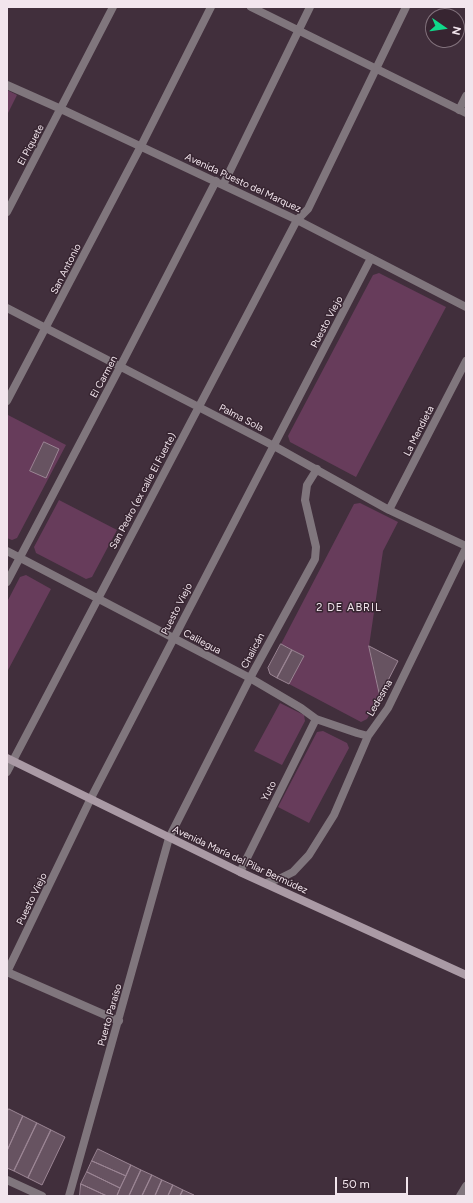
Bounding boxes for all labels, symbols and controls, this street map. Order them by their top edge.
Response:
north arrow [425,8,465,48]
text: N [449,25,463,36]
street label: El Piquete [15,122,47,168]
street label: Avenida Puesto del Marquez [183,151,303,215]
street label: San Antonio [48,242,84,296]
street label: Puesto Viejo [308,294,346,350]
street label: El Carmen [88,354,120,400]
street label: Palma Sola [217,402,265,434]
street label: La Mendieta [401,404,437,458]
street label: San Pedro (ex calle El Fuerte) [107,431,179,551]
street label: Puesto Viejo [159,581,195,637]
district label: 2 DE ABRIL [316,601,382,615]
street label: Calilegua [181,627,223,657]
street label: Chalicán [239,631,267,671]
street label: Ledesma [365,678,395,718]
street label: Yuto [259,779,279,803]
street label: Avenida María del Pilar Bermúdez [170,823,310,897]
street label: Puesto Viejo [14,871,50,927]
street label: Puerto Paraíso [95,982,125,1048]
scale bar [337,1169,410,1195]
text: 50 m [342,1177,370,1191]

